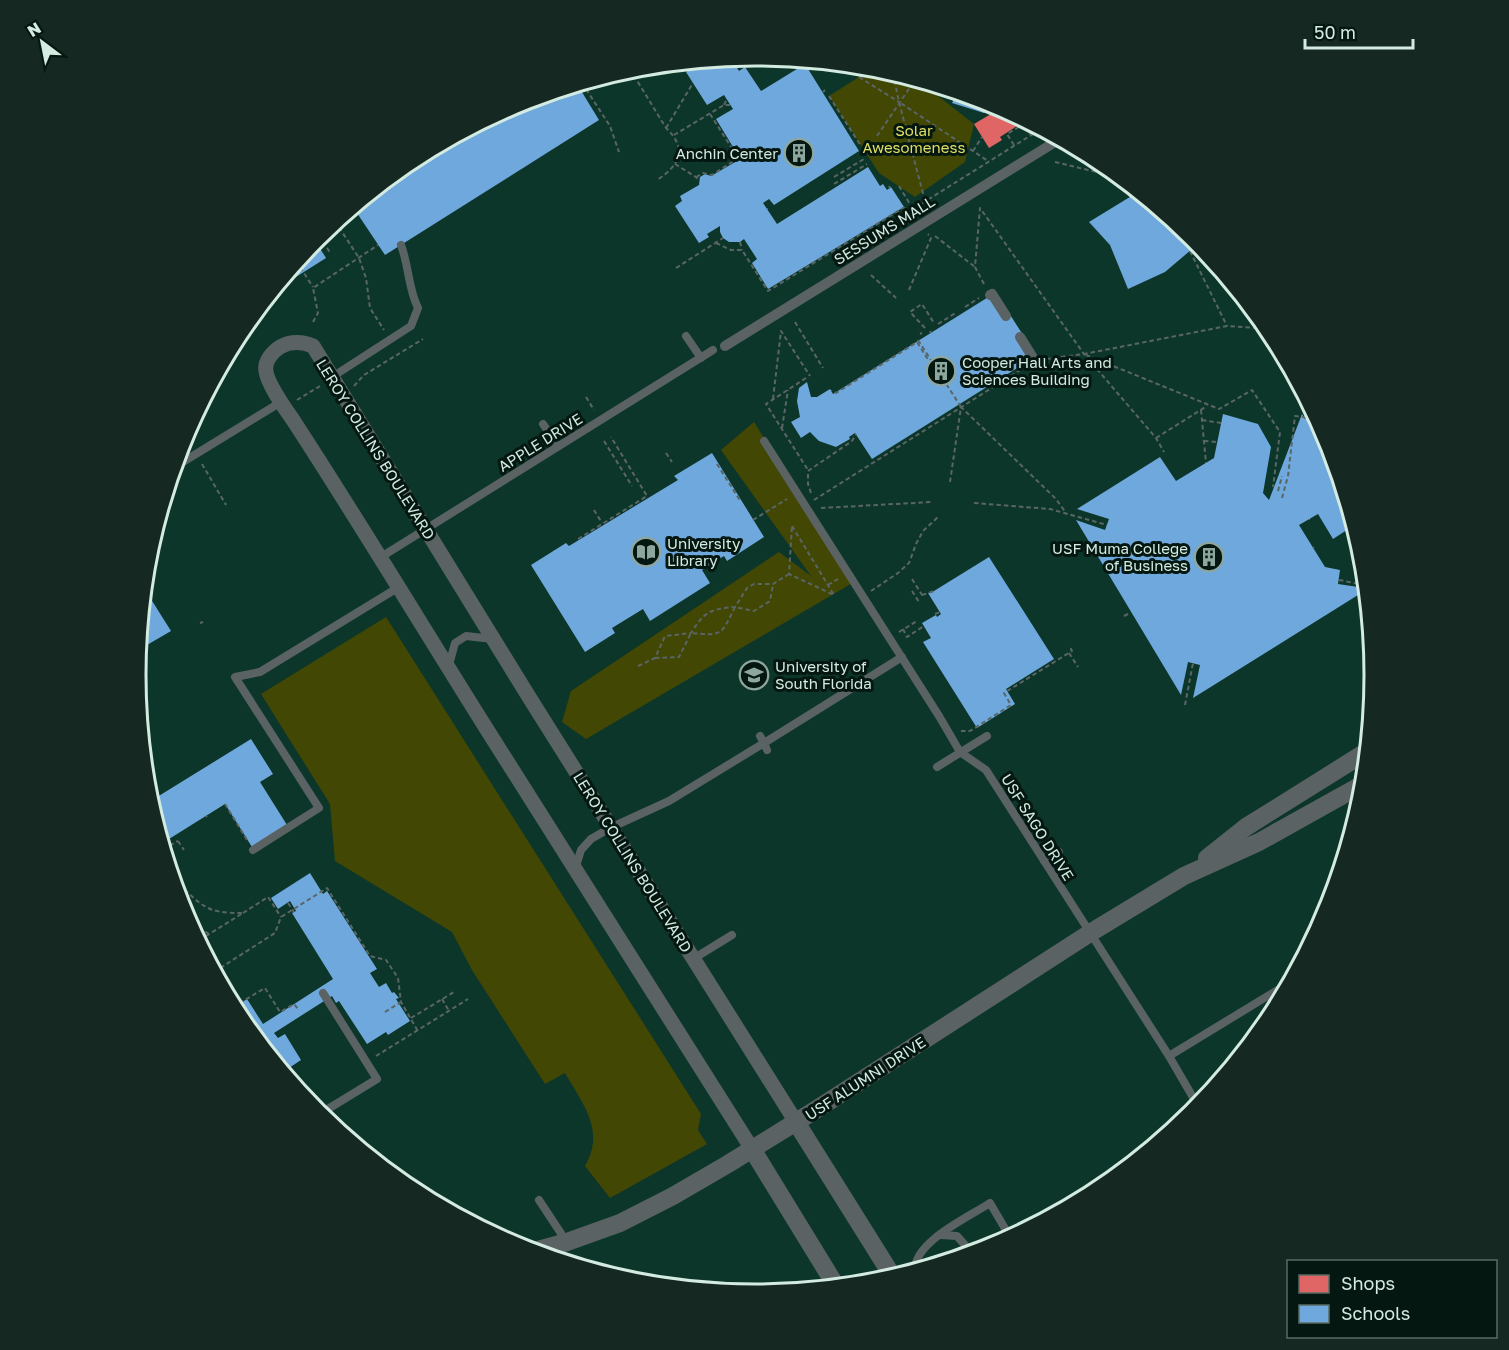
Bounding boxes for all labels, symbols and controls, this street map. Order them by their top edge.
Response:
north arrow [12,12,72,72]
scale bar [1305,12,1413,50]
text: N [24,18,45,41]
text: 50 m [1314,21,1356,43]
park label: Solar Awesomeness [863,121,965,156]
building icon: Anchin Center [783,137,815,169]
place label: Anchin Center [676,144,778,162]
street label: SESSUMS MALL [830,192,938,268]
place label: Cooper Hall Arts and Sciences Building [962,353,1112,388]
building icon: Cooper Hall Arts and Sciences Building [925,355,957,387]
street label: LEROY COLLINS BOULEVARD [313,356,439,542]
street label: APPLE DRIVE [495,409,585,475]
place label: University Library [667,534,741,569]
library icon: University Library [630,536,662,568]
place label: USF Muma College of Business [1052,539,1188,574]
building icon: USF Muma College of Business [1193,541,1225,573]
place label: University of South Florida [775,657,872,692]
school or university icon: University of South Florida [738,659,770,691]
street label: LEROY COLLINS BOULEVARD [570,769,696,955]
street label: USF SAGO DRIVE [998,770,1078,884]
street label: USF ALUMNI DRIVE [802,1032,928,1124]
legend [1287,1260,1497,1338]
text: Shops [1341,1272,1395,1294]
text: Schools [1341,1302,1410,1324]

